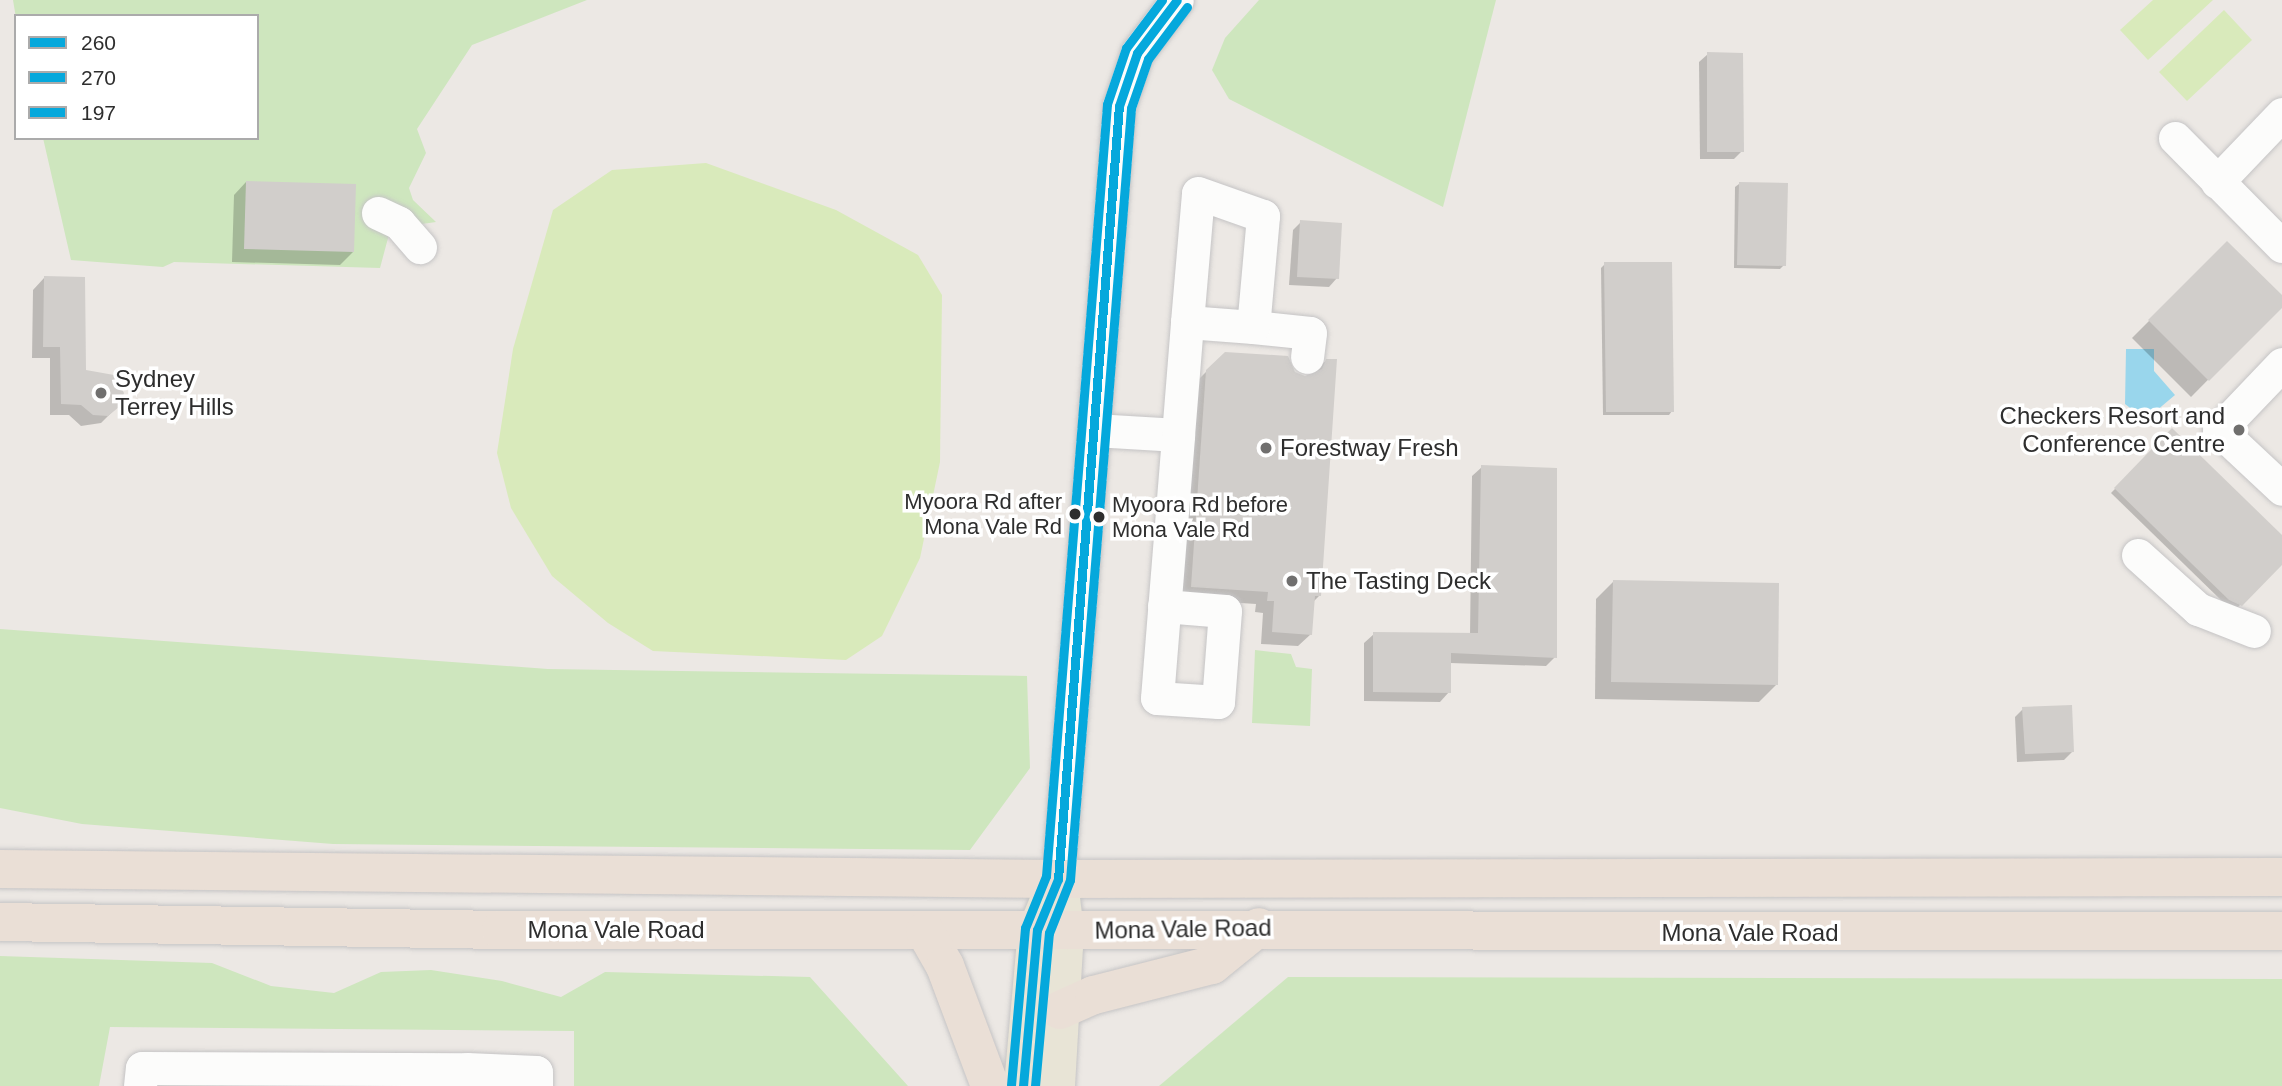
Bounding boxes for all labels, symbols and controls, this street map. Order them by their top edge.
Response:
legend [14,14,259,140]
text: 260 [81,31,116,54]
text: 270 [81,66,116,89]
text: 197 [81,101,116,124]
place label: Sydney Terrey Hills [115,365,234,421]
marker: Sydney Terrey Hills [93,385,109,401]
place label: Checkers Resort and Conference Centre [2000,402,2225,458]
marker: Checkers Resort and Conference Centre [2231,422,2247,438]
place label: Forestway Fresh [1280,434,1459,462]
marker: Forestway Fresh [1258,440,1274,456]
place label: Myoora Rd after Mona Vale Rd [904,488,1062,540]
place label: Myoora Rd before Mona Vale Rd [1112,491,1288,542]
marker: Myoora Rd after Mona Vale Rd [1068,507,1082,521]
marker: Myoora Rd before Mona Vale Rd [1092,510,1106,524]
place label: The Tasting Deck [1306,567,1491,595]
marker: The Tasting Deck [1284,573,1300,589]
street label: Mona Vale Road [1094,913,1272,945]
street label: Mona Vale Road [528,916,704,944]
street label: Mona Vale Road [1662,919,1839,947]

